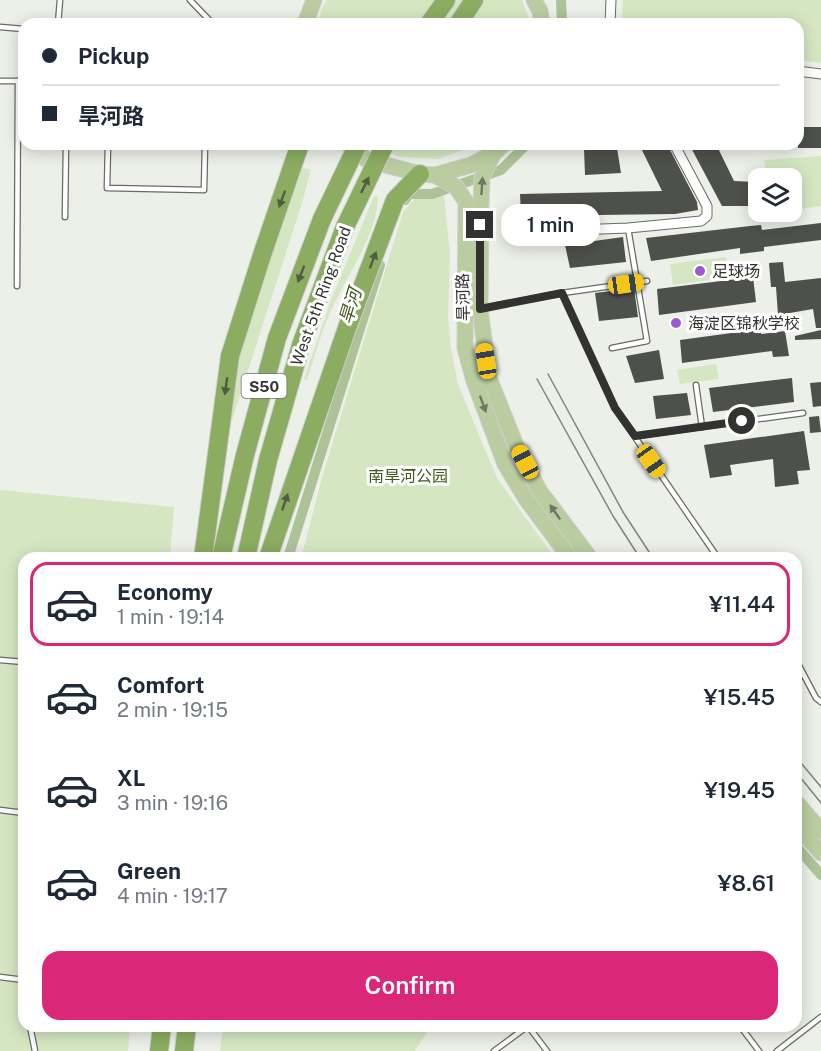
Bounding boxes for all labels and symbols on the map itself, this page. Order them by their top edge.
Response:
one-way arrow [360,177,369,194]
one-way arrow [477,177,486,196]
one-way arrow [276,191,286,209]
callout: 1 min [501,204,600,246]
route end [466,211,493,238]
street label: West 5th Ring Road [287,224,355,368]
one-way arrow [368,250,378,268]
place label: 足球场 [712,262,760,281]
marker: 足球场 [693,264,707,278]
one-way arrow [296,265,306,283]
street label: 旱河路 [453,273,473,321]
car [607,273,645,295]
water label: 旱河 [335,283,366,326]
place label: 海淀区锦秋学校 [688,314,800,333]
marker: 海淀区锦秋学校 [669,316,683,330]
car [474,342,498,380]
road number: S50 [242,374,286,398]
one-way arrow [222,377,231,396]
one-way arrow [478,396,488,414]
route start [728,407,755,434]
car [633,441,669,481]
car [509,442,541,482]
park label: 南旱河公园 [368,467,448,486]
one-way arrow [281,493,291,511]
one-way arrow [549,504,561,519]

